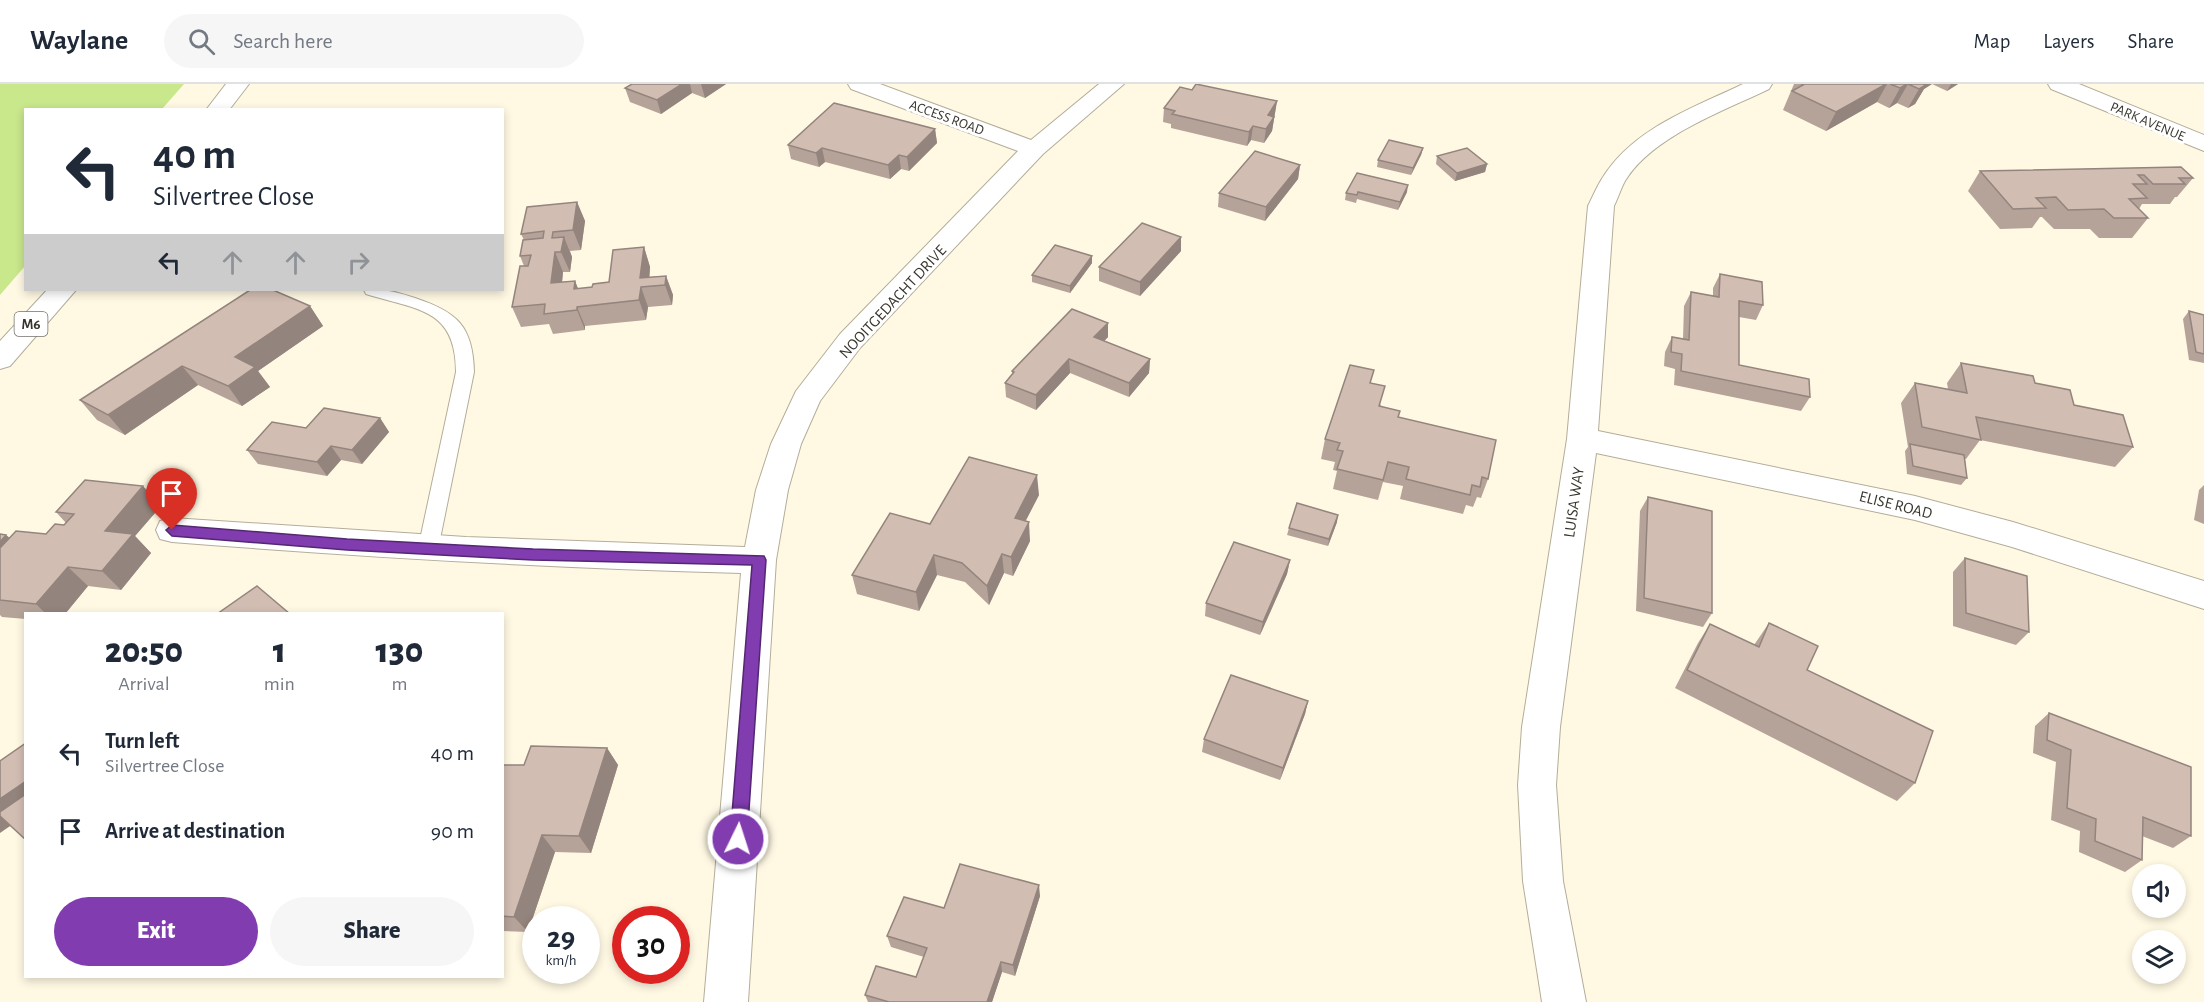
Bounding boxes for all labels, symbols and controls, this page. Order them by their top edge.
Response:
search box [164,14,584,68]
icon: search [185,25,218,58]
text: Waylane [30,27,128,55]
text: Search here [233,30,333,52]
text: Map [1974,31,2010,52]
text: Layers [2043,31,2094,52]
text: Share [2127,31,2174,52]
street label: ACCESS ROAD [908,98,986,138]
street label: PARK AVENUE [2108,100,2187,144]
icon: left [54,132,132,210]
text: 40 m [153,134,236,176]
text: Silvertree Close [153,183,314,210]
street label: NOOITGEDACHT DRIVE [836,242,949,361]
icon: left [153,246,186,279]
icon: ahead [216,246,249,279]
icon: ahead [279,246,312,279]
icon: right [342,246,375,279]
road number: M6 [15,312,48,336]
street label: LUISA WAY [1561,465,1587,539]
pin [146,468,197,530]
icon: arrive [155,477,188,510]
street label: ELISE ROAD [1858,488,1934,522]
text: 20:50 [105,633,183,669]
text: 1 [273,633,286,669]
text: 130 [376,633,423,669]
text: Arrival [118,674,170,694]
text: min [264,674,295,694]
text: m [391,674,407,694]
text: Turn left [105,730,179,752]
icon: left [54,737,87,770]
text: 40 m [431,742,474,764]
text: Silvertree Close [105,756,224,776]
position arrow [706,807,770,871]
icon: arrive [54,815,87,848]
text: Arrive at destination [105,820,285,842]
text: 90 m [431,820,474,842]
map controls [2132,864,2186,984]
button: sound [2132,864,2186,918]
button: Exit [54,897,258,966]
button: Share [270,897,474,966]
speed limit sign: 30 [612,906,690,984]
text: 29 [547,923,575,953]
button: layers [2132,930,2186,984]
text: km/h [546,953,576,968]

